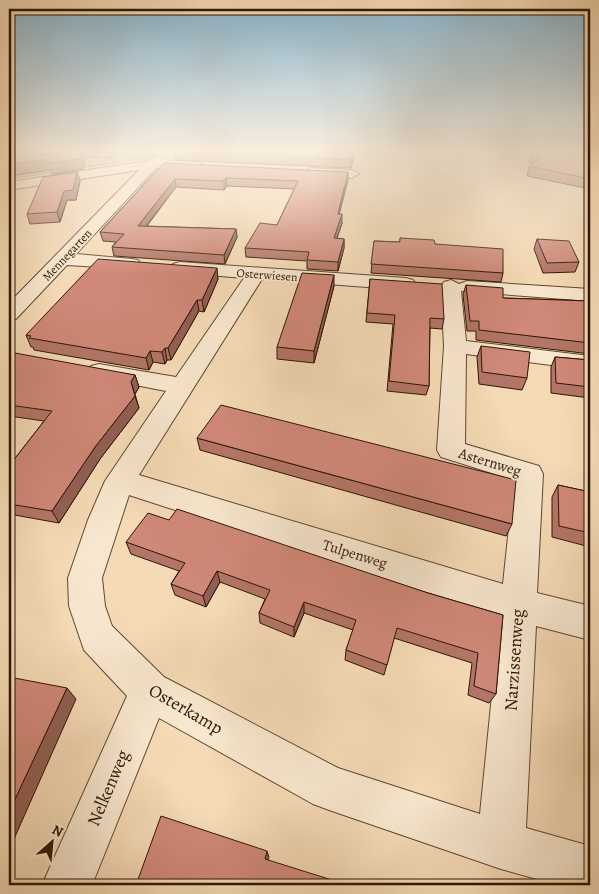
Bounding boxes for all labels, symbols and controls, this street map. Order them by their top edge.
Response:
street label: Mennegarten [39,225,96,284]
street label: Osterwiesen [236,265,299,285]
street label: Asternweg [455,443,524,481]
street label: Tulpenweg [320,535,390,573]
street label: Narzissenweg [498,608,530,712]
street label: Osterkamp [144,678,228,740]
street label: Nelkenweg [81,746,135,830]
north arrow [28,816,78,866]
text: N [49,820,67,842]

